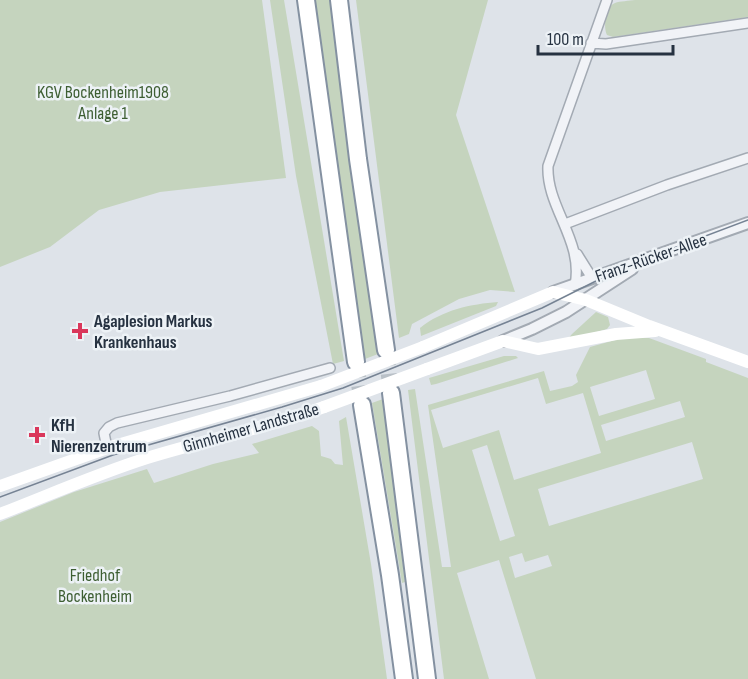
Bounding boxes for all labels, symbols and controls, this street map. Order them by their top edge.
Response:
scale bar [538,18,673,56]
text: 100 m [547,29,584,50]
park label: KGV Bockenheim1908 Anlage 1 [37,82,169,124]
street label: Franz-Rücker-Allee [592,229,710,287]
place label: Agaplesion Markus Krankenhaus [93,311,213,353]
marker: Agaplesion Markus Krankenhaus [71,322,89,340]
street label: Ginnheimer Landstraße [181,399,321,457]
place label: KfH Nierenzentrum [51,415,147,457]
marker: KfH Nierenzentrum [28,426,46,444]
park label: Friedhof Bockenheim [58,565,132,607]

